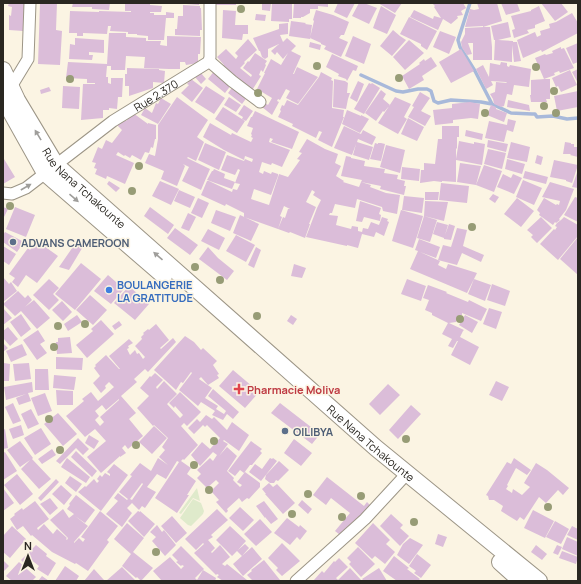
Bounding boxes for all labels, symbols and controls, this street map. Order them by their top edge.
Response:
street label: Rue 2.370 [130,75,180,114]
one-way arrow [34,129,41,141]
street label: Rue Nana Tchakounte [40,145,130,232]
one-way arrow [20,184,31,191]
one-way arrow [69,194,80,203]
place label: ADVANS CAMEROON [21,235,130,250]
marker: ADVANS CAMEROON [8,237,18,247]
one-way arrow [153,251,164,260]
place label: BOULANGERIE LA GRATITUDE [117,277,193,305]
marker: BOULANGERIE LA GRATITUDE [104,285,114,295]
place label: Pharmacie Moliva [247,382,340,397]
marker: Pharmacie Moliva [234,384,244,394]
street label: Rue Nana Tchakounte [324,401,419,485]
place label: OILIBYA [293,424,334,439]
marker: OILIBYA [280,426,290,436]
north arrow [8,536,48,576]
text: N [24,538,32,553]

